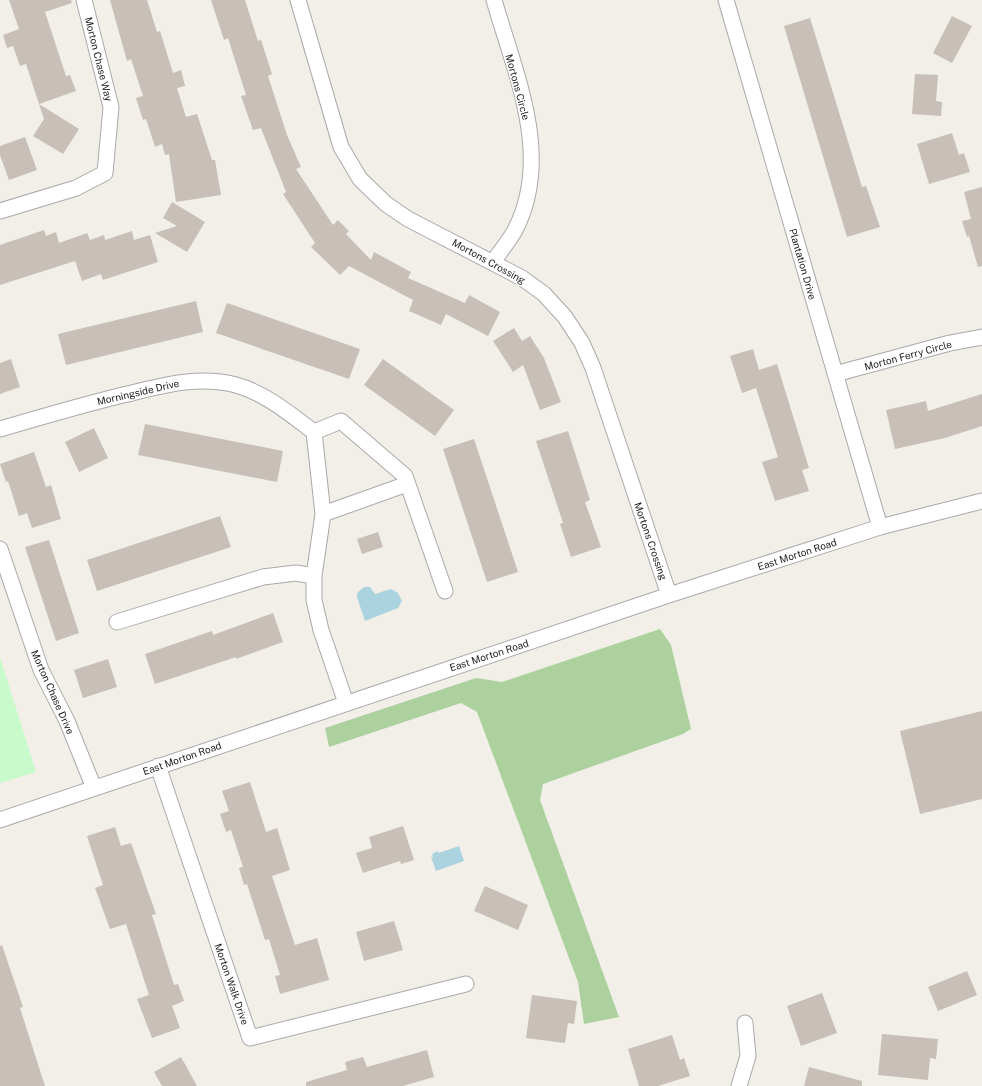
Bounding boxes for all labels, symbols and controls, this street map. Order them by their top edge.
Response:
street label: Morton Chase Way [83,16,115,103]
street label: Mortons Circle [503,53,533,122]
street label: Plantation Drive [787,227,819,301]
street label: Mortons Crossing [450,236,528,286]
street label: Morton Ferry Circle [863,337,953,372]
street label: Morningside Drive [96,377,181,407]
street label: Mortons Crossing [632,500,670,582]
street label: East Morton Road [756,536,838,572]
street label: East Morton Road [448,637,530,673]
street label: Morton Chase Drive [29,648,77,736]
street label: East Morton Road [141,739,223,777]
street label: Morton Walk Drive [212,942,252,1027]

